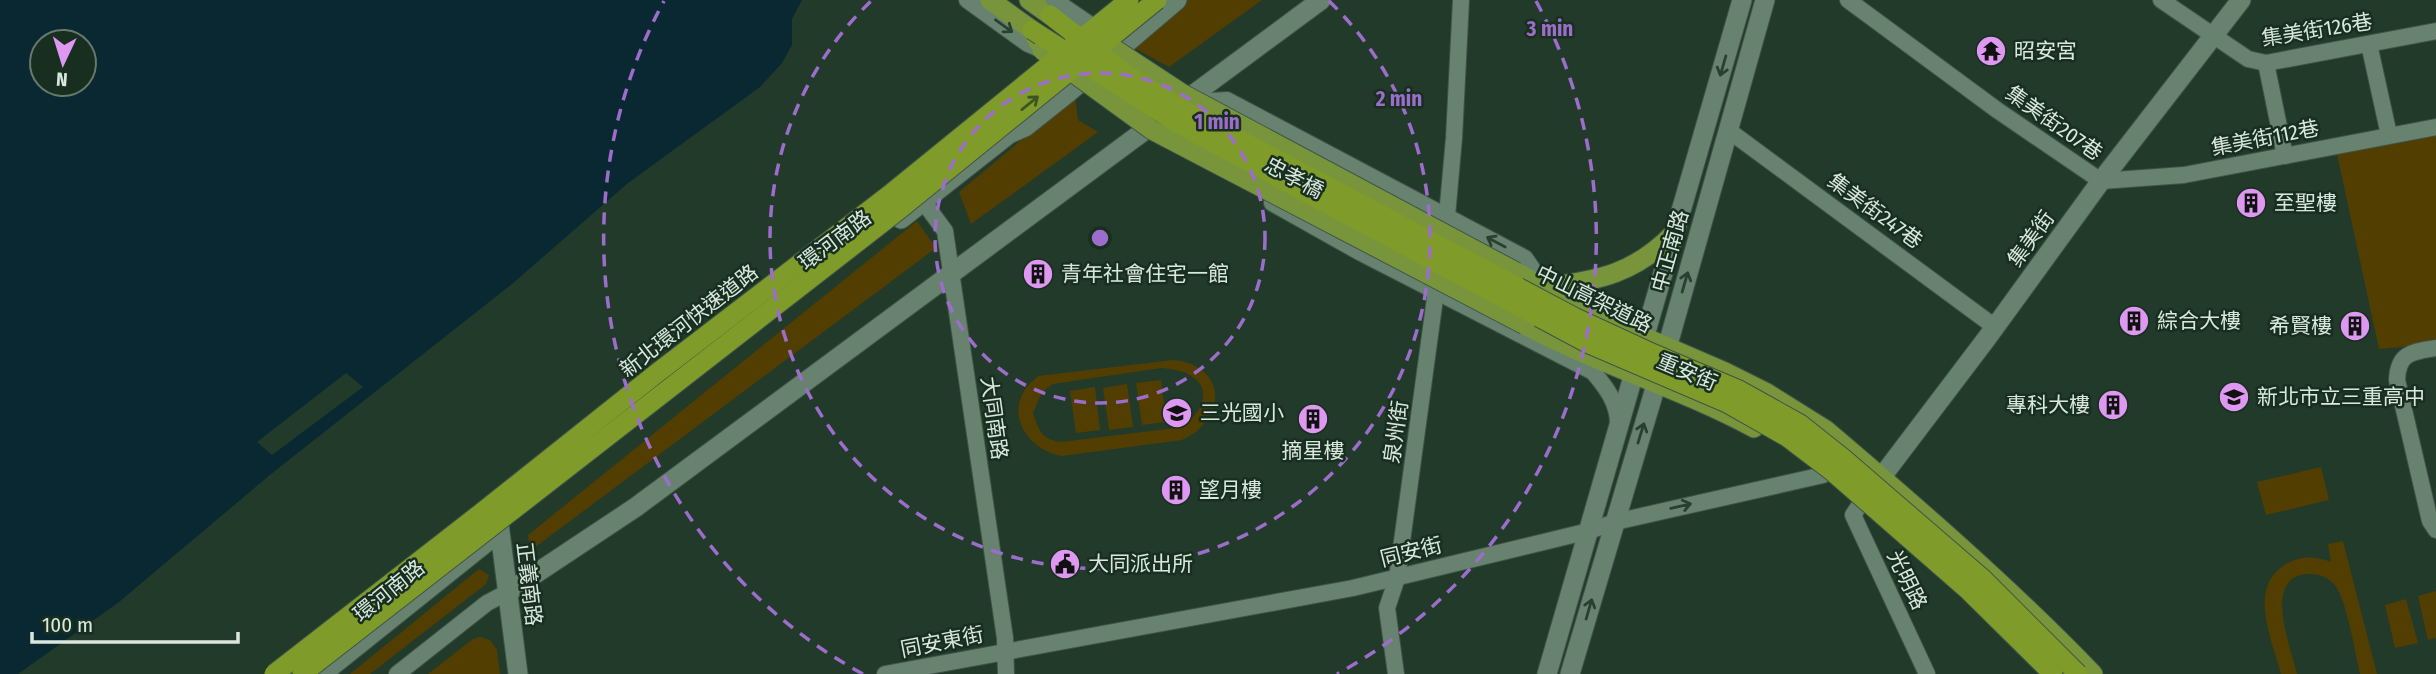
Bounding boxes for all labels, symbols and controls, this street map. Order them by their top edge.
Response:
street label: 集美街126巷 [2260,8,2374,52]
text: 3 min [1526,16,1573,42]
one-way arrow [994,19,1013,33]
north arrow [28,28,98,98]
temple icon: 昭安宮 [1974,34,2008,68]
place label: 昭安宮 [2014,38,2077,64]
one-way arrow [1715,54,1728,76]
text: N [55,68,68,91]
street label: 集美街207巷 [2001,80,2107,166]
text: 2 min [1375,86,1422,112]
one-way arrow [1021,95,1039,111]
text: 1 min [1194,109,1240,135]
street label: 集美街112巷 [2209,115,2321,161]
street label: 忠孝橋 [1260,152,1328,204]
street label: 集美街247巷 [1822,168,1928,254]
building icon: 至聖樓 [2234,186,2268,220]
place label: 至聖樓 [2274,190,2337,216]
street label: 環河南路 [794,204,876,276]
street label: 集美街 [2002,206,2060,272]
street label: 中正南路 [1646,207,1694,295]
centre of rings [1088,226,1112,250]
one-way arrow [1487,235,1507,249]
building icon: 青年社會住宅一館 [1021,257,1055,291]
street label: 新北環河快速道路 [615,259,763,383]
street label: 中山高架道路 [1532,260,1656,338]
place label: 青年社會住宅一館 [1061,261,1229,287]
one-way arrow [1679,271,1692,294]
building icon: 綜合大樓 [2117,304,2151,338]
place label: 綜合大樓 [2157,308,2241,334]
building icon: 希賢樓 [2338,309,2372,343]
place label: 希賢樓 [2269,313,2332,339]
street label: 重安街 [1653,348,1721,396]
street label: 大同南路 [975,375,1013,461]
school or university icon: 新北市立三重高中 [2217,380,2251,414]
place label: 新北市立三重高中 [2257,384,2425,410]
building icon: 專科大樓 [2096,388,2130,422]
place label: 專科大樓 [2006,392,2090,418]
school or university icon: 三光國小 [1160,396,1194,430]
street label: 泉州街 [1379,399,1413,465]
place label: 三光國小 [1200,400,1284,426]
building icon: 摘星樓 [1296,402,1330,436]
one-way arrow [1636,422,1649,444]
place label: 摘星樓 [1282,438,1345,464]
building icon: 望月樓 [1159,473,1193,507]
place label: 望月樓 [1199,477,1262,503]
one-way arrow [1669,499,1692,512]
street label: 同安街 [1377,532,1445,572]
street label: 正義南路 [511,541,547,627]
street label: 光明路 [1882,546,1932,614]
public building icon: 大同派出所 [1048,547,1082,581]
place label: 大同派出所 [1088,551,1193,577]
street label: 環河南路 [348,554,430,628]
one-way arrow [1584,598,1597,620]
scale bar [32,600,238,644]
text: 100 m [42,612,93,638]
street label: 同安東街 [898,621,986,663]

